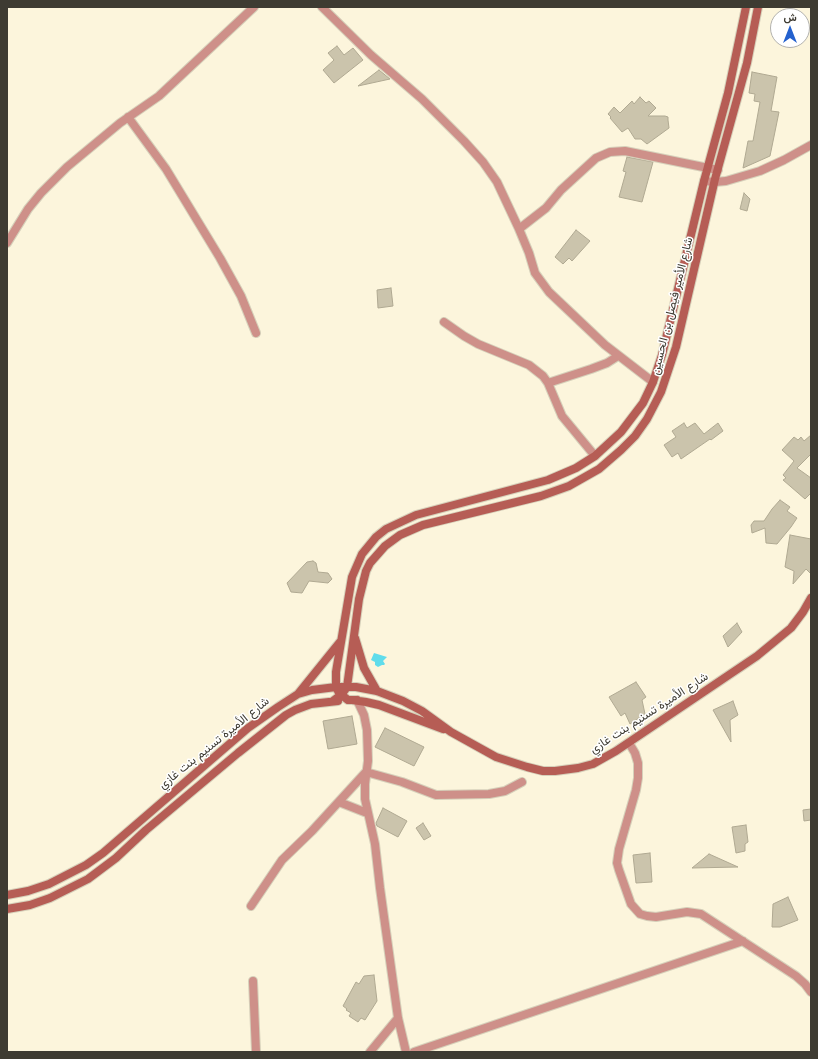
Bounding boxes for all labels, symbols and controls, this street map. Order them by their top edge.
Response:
north arrow [770,8,810,48]
text: ش [783,10,797,24]
street label: شارع الأمير فيصل بن الحسين [648,236,696,376]
street label: شارع الأميرة تسنيم بنت غازي [587,669,711,757]
street label: شارع الأميرة تسنيم بنت غازي [156,694,272,792]

